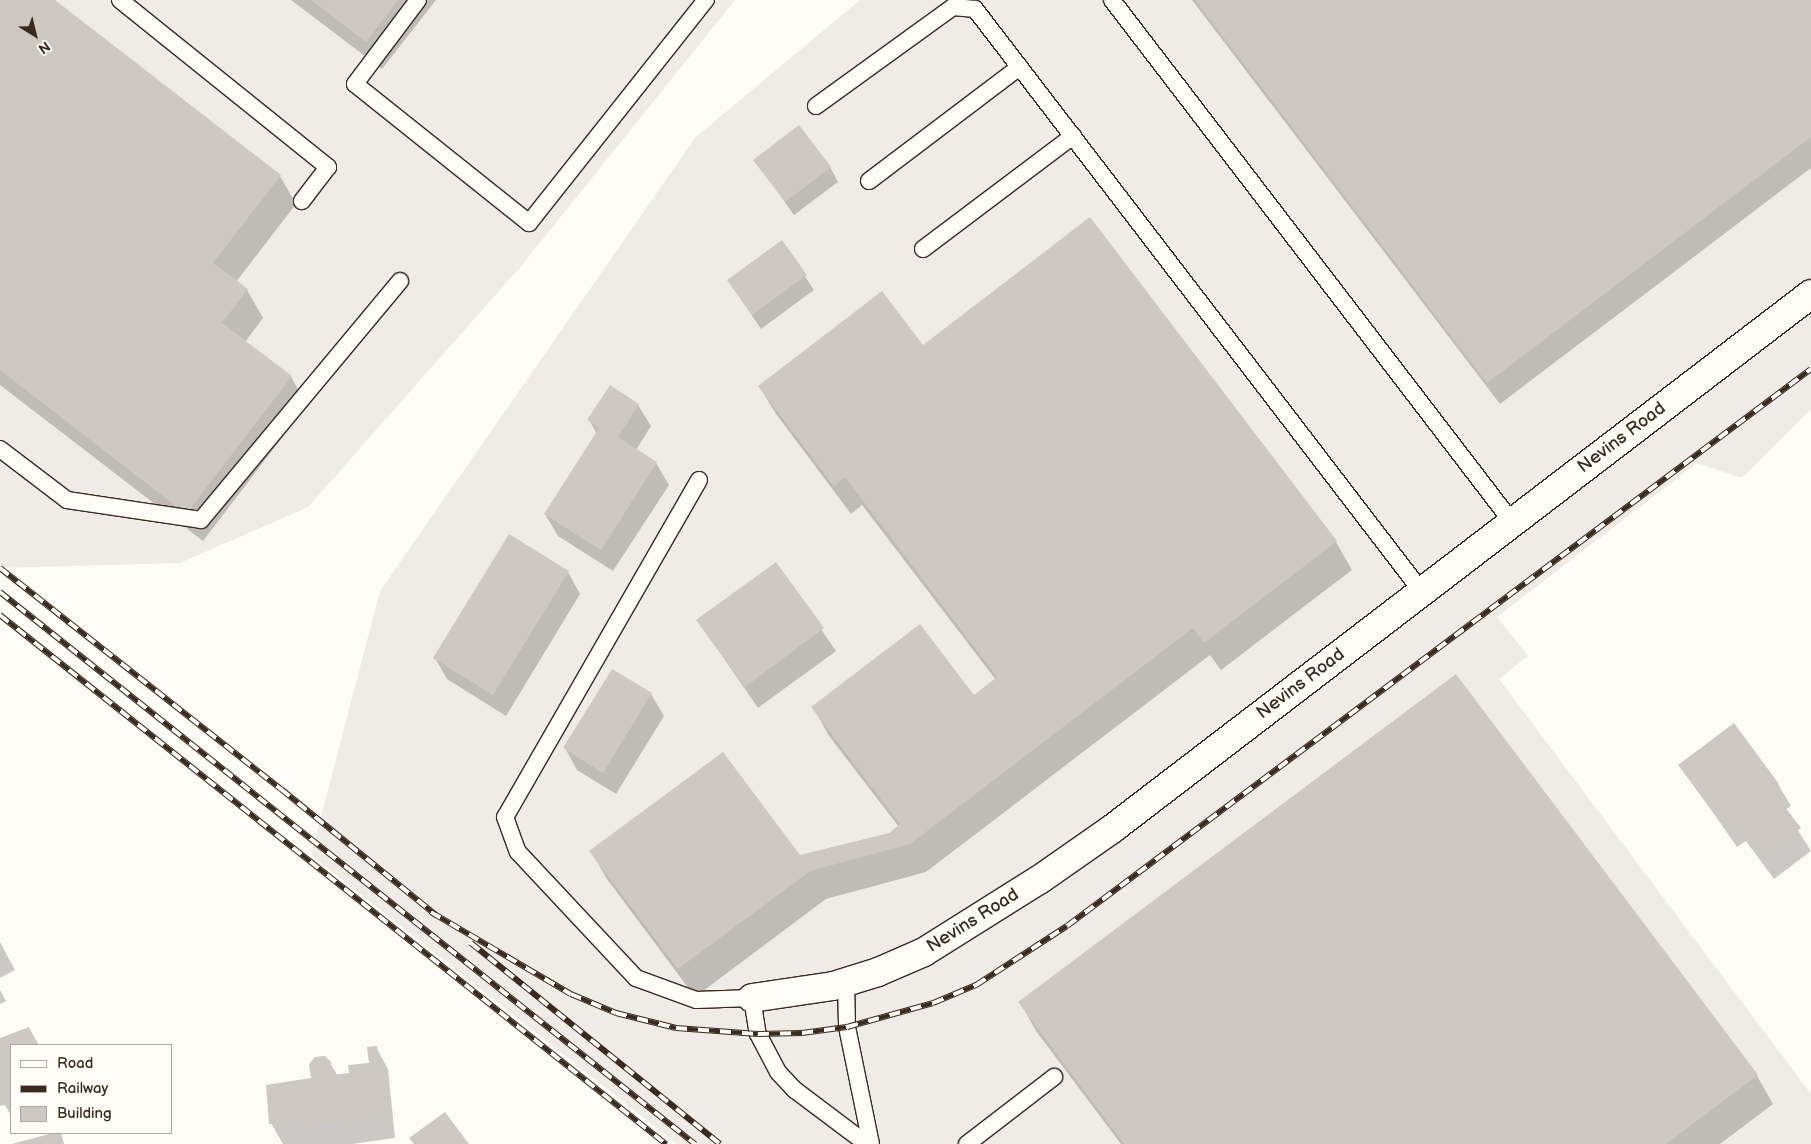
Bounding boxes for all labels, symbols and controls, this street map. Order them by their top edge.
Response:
north arrow [10,10,60,60]
text: N [35,38,53,58]
street label: Nevins Road [1574,398,1670,478]
street label: Nevins Road [1253,644,1349,724]
street label: Nevins Road [923,884,1023,958]
legend [10,1044,172,1134]
text: Road [57,1054,93,1073]
text: Railway [57,1079,108,1098]
text: Building [57,1104,112,1123]

